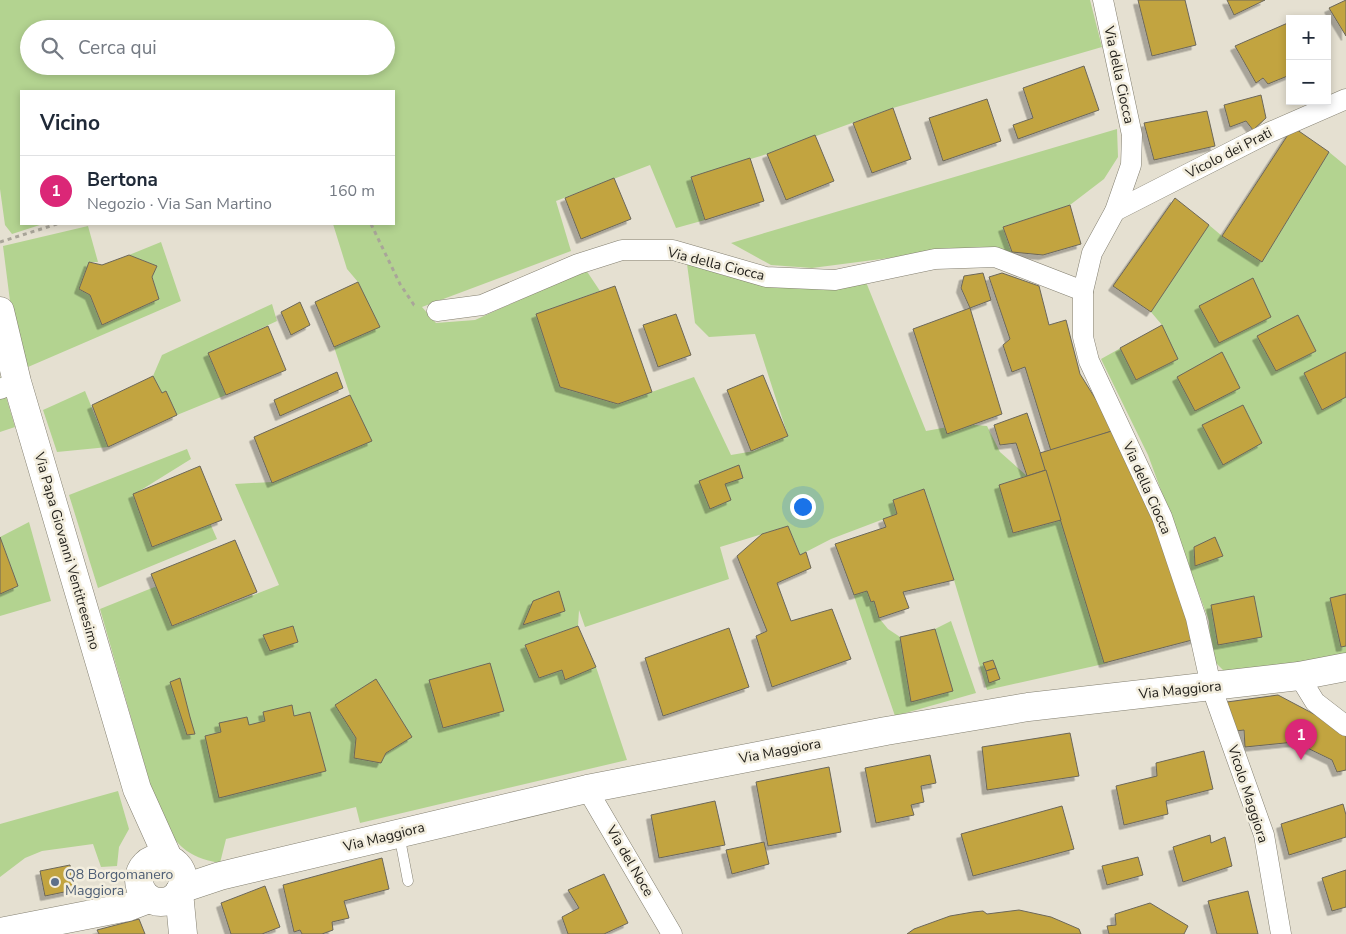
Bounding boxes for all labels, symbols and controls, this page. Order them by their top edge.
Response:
map controls [1286,15,1331,105]
button: + [1286,15,1331,60]
search box [20,20,395,75]
street label: Via della Ciocca [1099,23,1139,126]
icon: search [38,34,66,62]
text: Cerca qui [78,35,157,61]
button: − [1286,60,1331,105]
text: Vicino [40,109,100,137]
street label: Vicolo dei Prati [1182,123,1275,183]
text: Bertona [87,167,158,193]
text: 1 [51,180,61,202]
text: 160 m [328,180,375,202]
text: Negozio · Via San Martino [87,193,272,215]
street label: Via della Ciocca [664,243,767,285]
street label: Via della Ciocca [1118,438,1176,537]
street label: Via Papa Giovanni Ventitreesimo [29,449,104,652]
your location [790,494,816,520]
street label: Via Maggiora [1137,676,1222,704]
pin: 1 [1285,719,1317,760]
street label: Via Maggiora [736,734,823,768]
street label: Vicolo Maggiora [1223,742,1273,845]
street label: Via Maggiora [340,818,427,857]
street label: Via del Noce [601,821,658,900]
place label: Q8 Borgomanero Maggiora [65,865,174,900]
marker: Q8 Borgomanero Maggiora [49,876,61,888]

